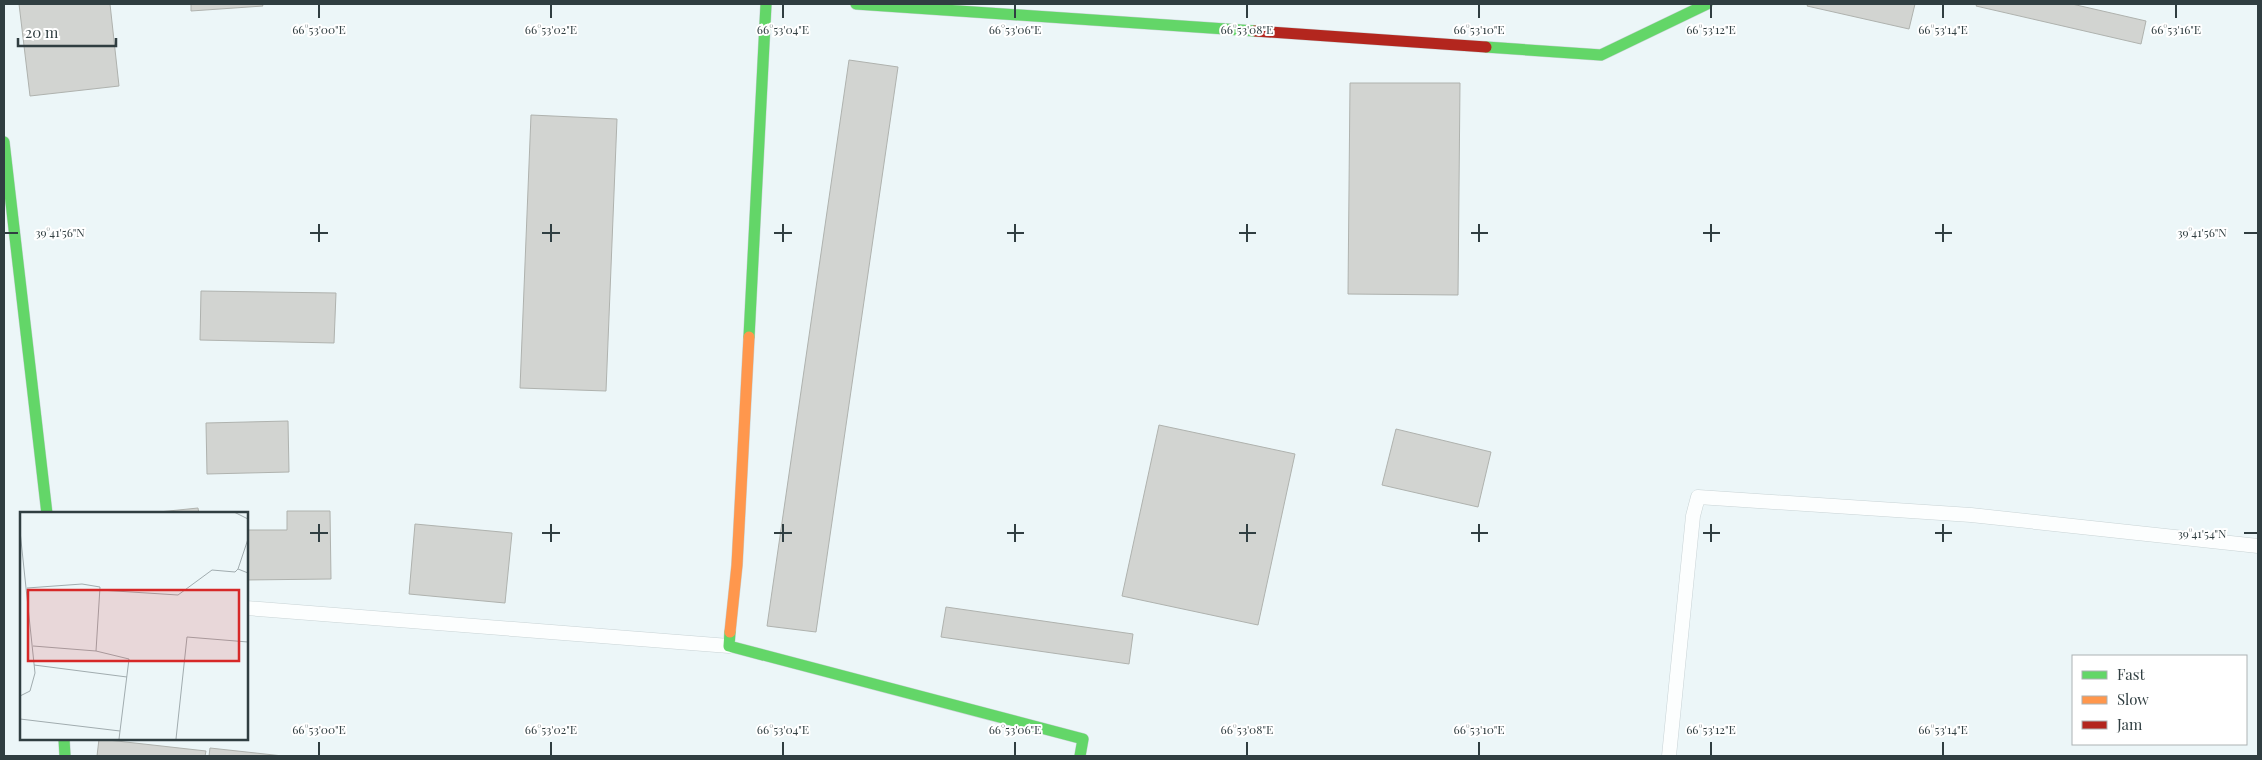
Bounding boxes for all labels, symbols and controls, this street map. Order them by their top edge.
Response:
scale bar [18,15,115,47]
text: 66°53'00"E [292,21,346,37]
text: 66°53'02"E [525,21,577,37]
text: 66°53'04"E [757,21,809,37]
text: 66°53'06"E [989,21,1041,37]
text: 66°53'08"E [1221,21,1273,37]
text: 66°53'10"E [1453,21,1505,37]
text: 66°53'12"E [1686,21,1736,37]
text: 66°53'14"E [1918,21,1968,37]
text: 66°53'16"E [2151,21,2201,37]
text: 20 m [25,22,59,42]
text: 39°41'56"N [35,224,85,240]
text: 39°41'56"N [2177,224,2227,240]
inset map [20,512,248,740]
text: 39°41'54"N [2177,525,2227,541]
legend [2072,655,2247,745]
text: Fast [2117,664,2146,684]
text: Slow [2117,689,2149,709]
text: Jam [2116,714,2143,734]
text: 66°53'00"E [292,721,346,737]
text: 66°53'02"E [525,721,577,737]
text: 66°53'04"E [757,721,809,737]
text: 66°53'06"E [989,721,1041,737]
text: 66°53'08"E [1221,721,1273,737]
text: 66°53'10"E [1453,721,1505,737]
text: 66°53'12"E [1686,721,1736,737]
text: 66°53'14"E [1918,721,1968,737]

